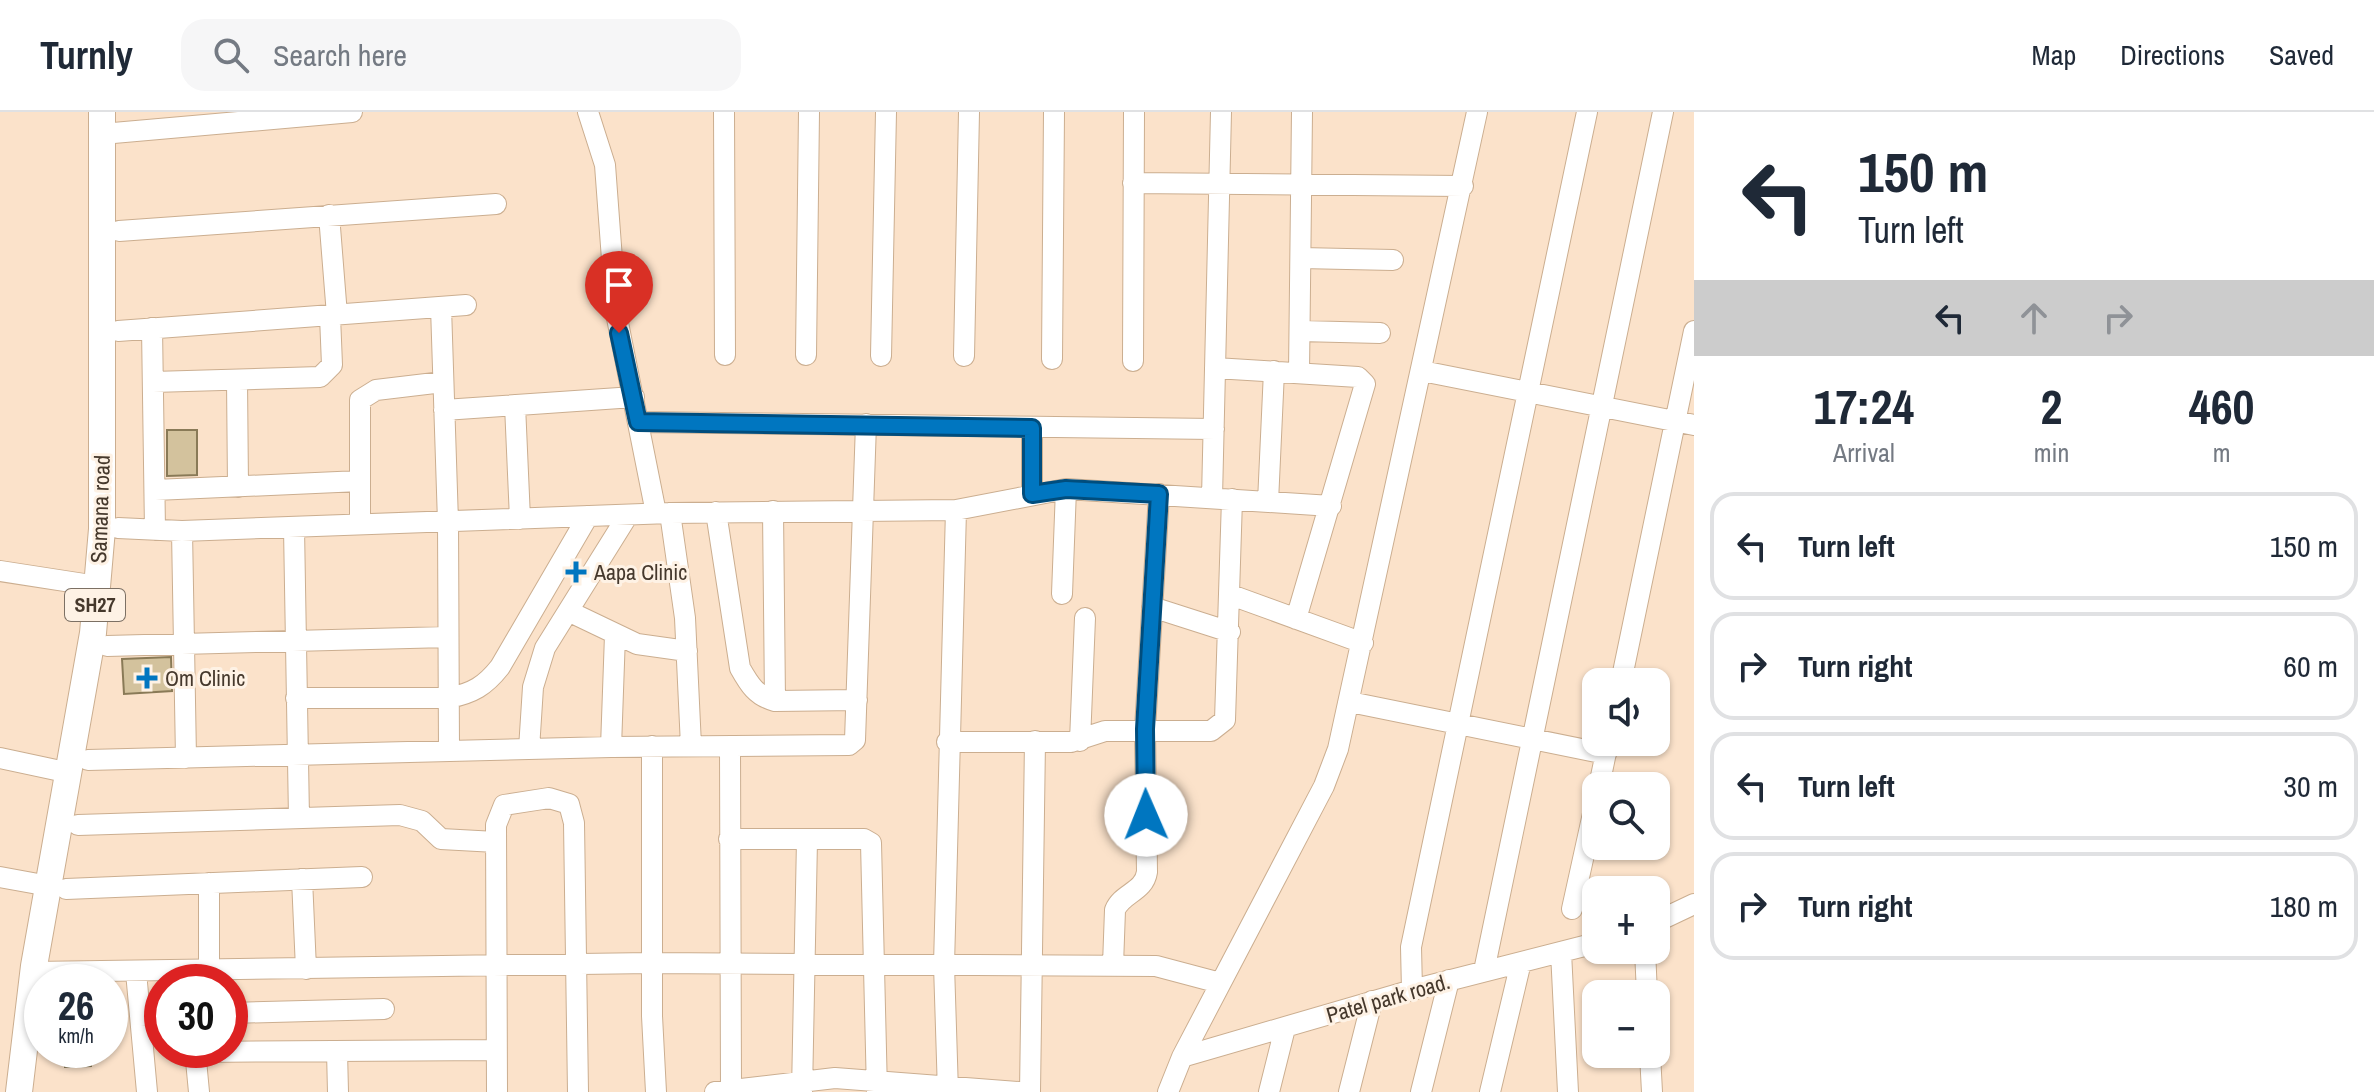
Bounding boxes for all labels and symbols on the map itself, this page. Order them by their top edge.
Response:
pin [585,251,653,333]
street label: Samana road [83,454,117,564]
place label: Aapa Clinic [593,557,687,587]
marker: Aapa Clinic [565,561,587,583]
road number: SH27 [65,589,125,621]
place label: Om Clinic [165,663,245,693]
marker: Om Clinic [136,667,158,689]
position arrow [1104,773,1188,857]
speed limit sign: 30 [144,964,248,1068]
street label: Patel park road. [1323,966,1453,1030]

